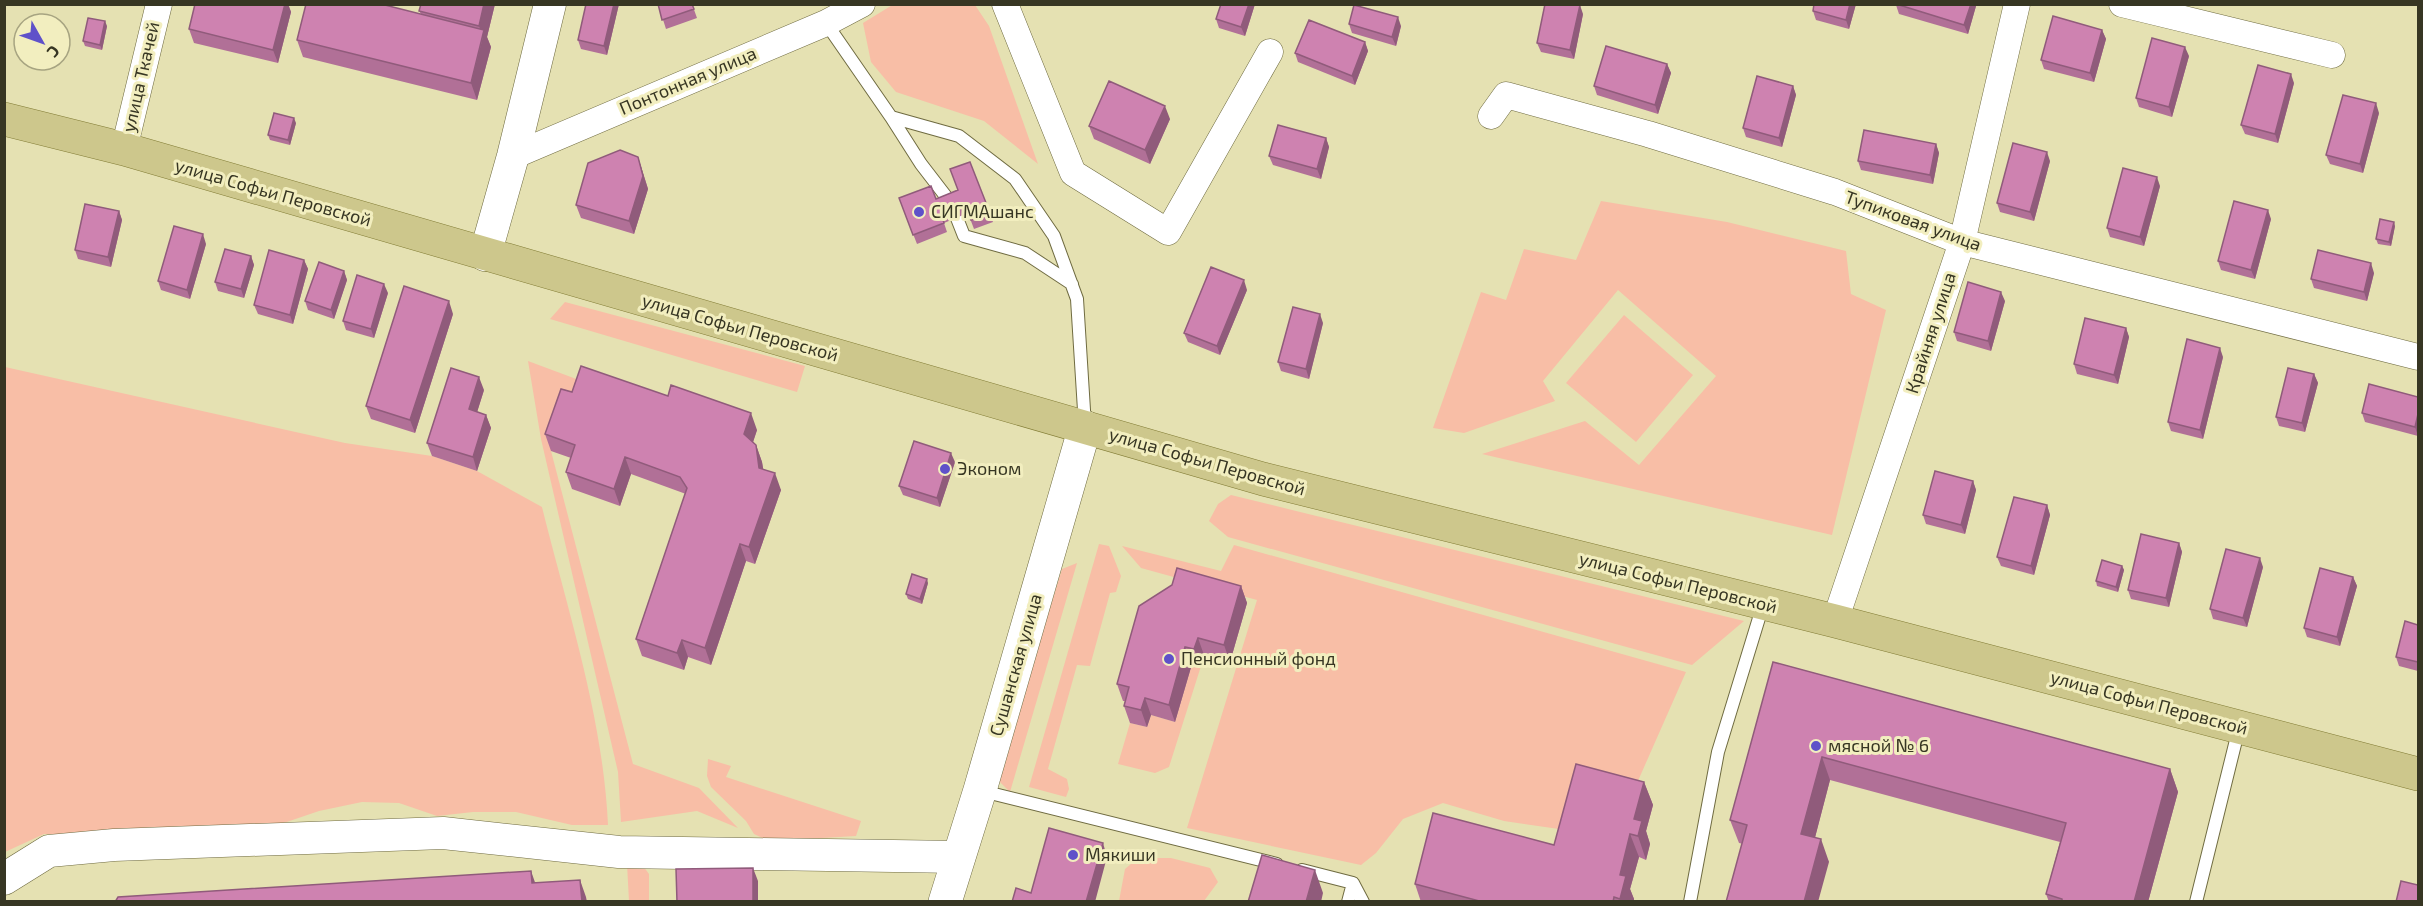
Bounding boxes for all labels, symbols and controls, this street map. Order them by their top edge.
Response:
north arrow [12,12,72,72]
street label: улица Ткачей [117,19,163,134]
street label: Понтонная улица [616,41,759,119]
text: С [44,42,64,62]
street label: улица Софьи Перовской [173,153,374,231]
street label: Тупиковая улица [1842,185,1985,255]
place label: СИГМАшанс [931,200,1034,222]
marker: СИГМАшанс [912,205,926,219]
street label: Крайняя улица [1900,269,1960,396]
street label: улица Софьи Перовской [640,288,841,366]
street label: улица Софьи Перовской [1107,422,1308,500]
place label: Эконом [957,457,1021,479]
marker: Эконом [938,462,952,476]
street label: улица Софьи Перовской [1577,547,1780,617]
street label: Сушанская улица [984,591,1046,738]
place label: Пенсионный фонд [1181,647,1336,669]
marker: Пенсионный фонд [1162,652,1176,666]
street label: улица Софьи Перовской [2048,665,2250,739]
place label: мясной № 6 [1828,734,1929,756]
marker: мясной № 6 [1809,739,1823,753]
place label: Мякиши [1085,843,1156,865]
marker: Мякиши [1066,848,1080,862]

